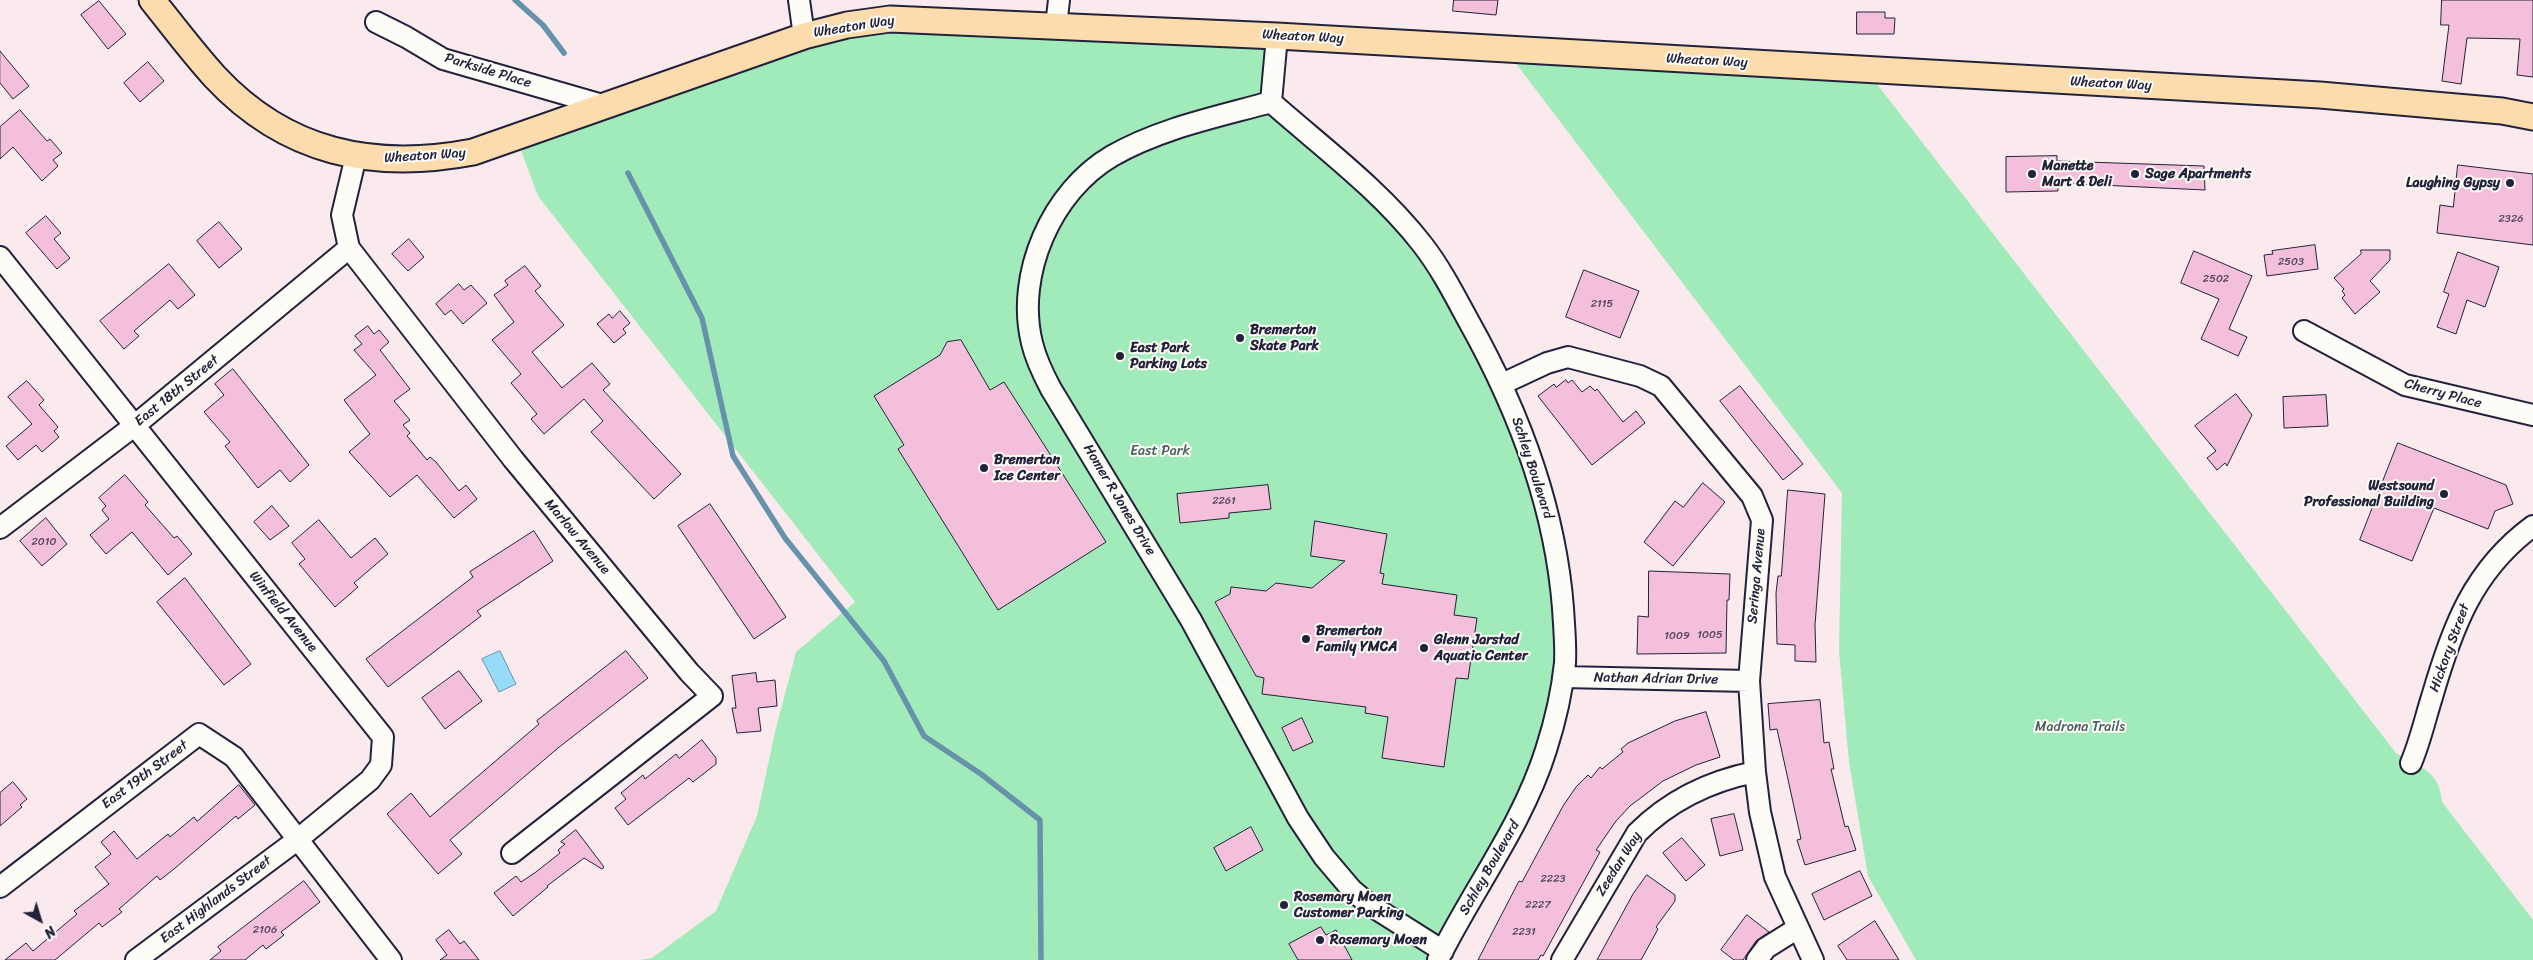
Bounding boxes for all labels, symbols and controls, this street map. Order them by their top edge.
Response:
street label: Wheaton Way [812,12,896,42]
street label: Wheaton Way [1262,26,1344,48]
street label: Parkside Place [443,50,533,92]
street label: Wheaton Way [1666,50,1748,72]
street label: Wheaton Way [2070,73,2152,95]
street label: Wheaton Way [384,145,466,167]
place label: Manette Mart & Deli [2042,158,2112,190]
place label: Sage Apartments [2145,166,2251,182]
marker: Manette Mart & Deli [2026,168,2038,180]
marker: Sage Apartments [2129,168,2141,180]
place label: Laughing Gypsy [2406,175,2500,191]
marker: Laughing Gypsy [2504,177,2516,189]
house number: 2326 [2499,212,2523,226]
house number: 2503 [2278,255,2304,269]
house number: 2502 [2203,272,2229,286]
house number: 2115 [1591,297,1613,311]
place label: Bremerton Skate Park [1250,322,1319,354]
marker: Bremerton Skate Park [1234,332,1246,344]
place label: East Park Parking Lots [1130,340,1207,372]
marker: East Park Parking Lots [1114,350,1126,362]
street label: East 18th Street [132,352,222,430]
street label: Cherry Place [2403,376,2483,412]
street label: Schley Boulevard [1508,415,1556,521]
street label: Homer R Jones Drive [1079,441,1159,559]
park label: East Park [1130,443,1190,459]
place label: Bremerton Ice Center [994,452,1060,484]
marker: Bremerton Ice Center [978,462,990,474]
place label: Westsound Professional Building [2304,478,2434,511]
marker: Westsound Professional Building [2438,488,2450,500]
house number: 2261 [1212,494,1236,508]
street label: Marlow Avenue [541,496,613,578]
street label: Seringa Avenue [1744,528,1770,624]
house number: 2010 [32,535,56,549]
street label: Winfield Avenue [245,568,321,656]
street label: Hickory Street [2426,602,2474,694]
place label: Bremerton Family YMCA [1316,623,1397,656]
house number: 1005 [1697,628,1723,642]
house number: 1009 [1664,629,1690,643]
place label: Glenn Jarstad Aquatic Center [1434,632,1528,664]
marker: Bremerton Family YMCA [1300,633,1312,645]
marker: Glenn Jarstad Aquatic Center [1418,642,1430,654]
street label: Nathan Adrian Drive [1594,670,1718,688]
park label: Madrona Trails [2035,719,2125,735]
street label: East 19th Street [99,737,191,813]
street label: Schley Boulevard [1456,818,1524,918]
street label: Zeedan Way [1593,829,1645,899]
street label: East Highlands Street [157,853,275,947]
house number: 2223 [1540,872,1566,886]
place label: Rosemary Moen Customer Parking [1294,889,1404,922]
north arrow [15,895,65,945]
house number: 2227 [1525,898,1551,912]
marker: Rosemary Moen Customer Parking [1278,899,1290,911]
text: N [38,919,61,945]
house number: 2106 [253,923,277,937]
house number: 2231 [1512,925,1536,939]
place label: Rosemary Moen [1330,932,1427,948]
marker: Rosemary Moen [1314,934,1326,946]

